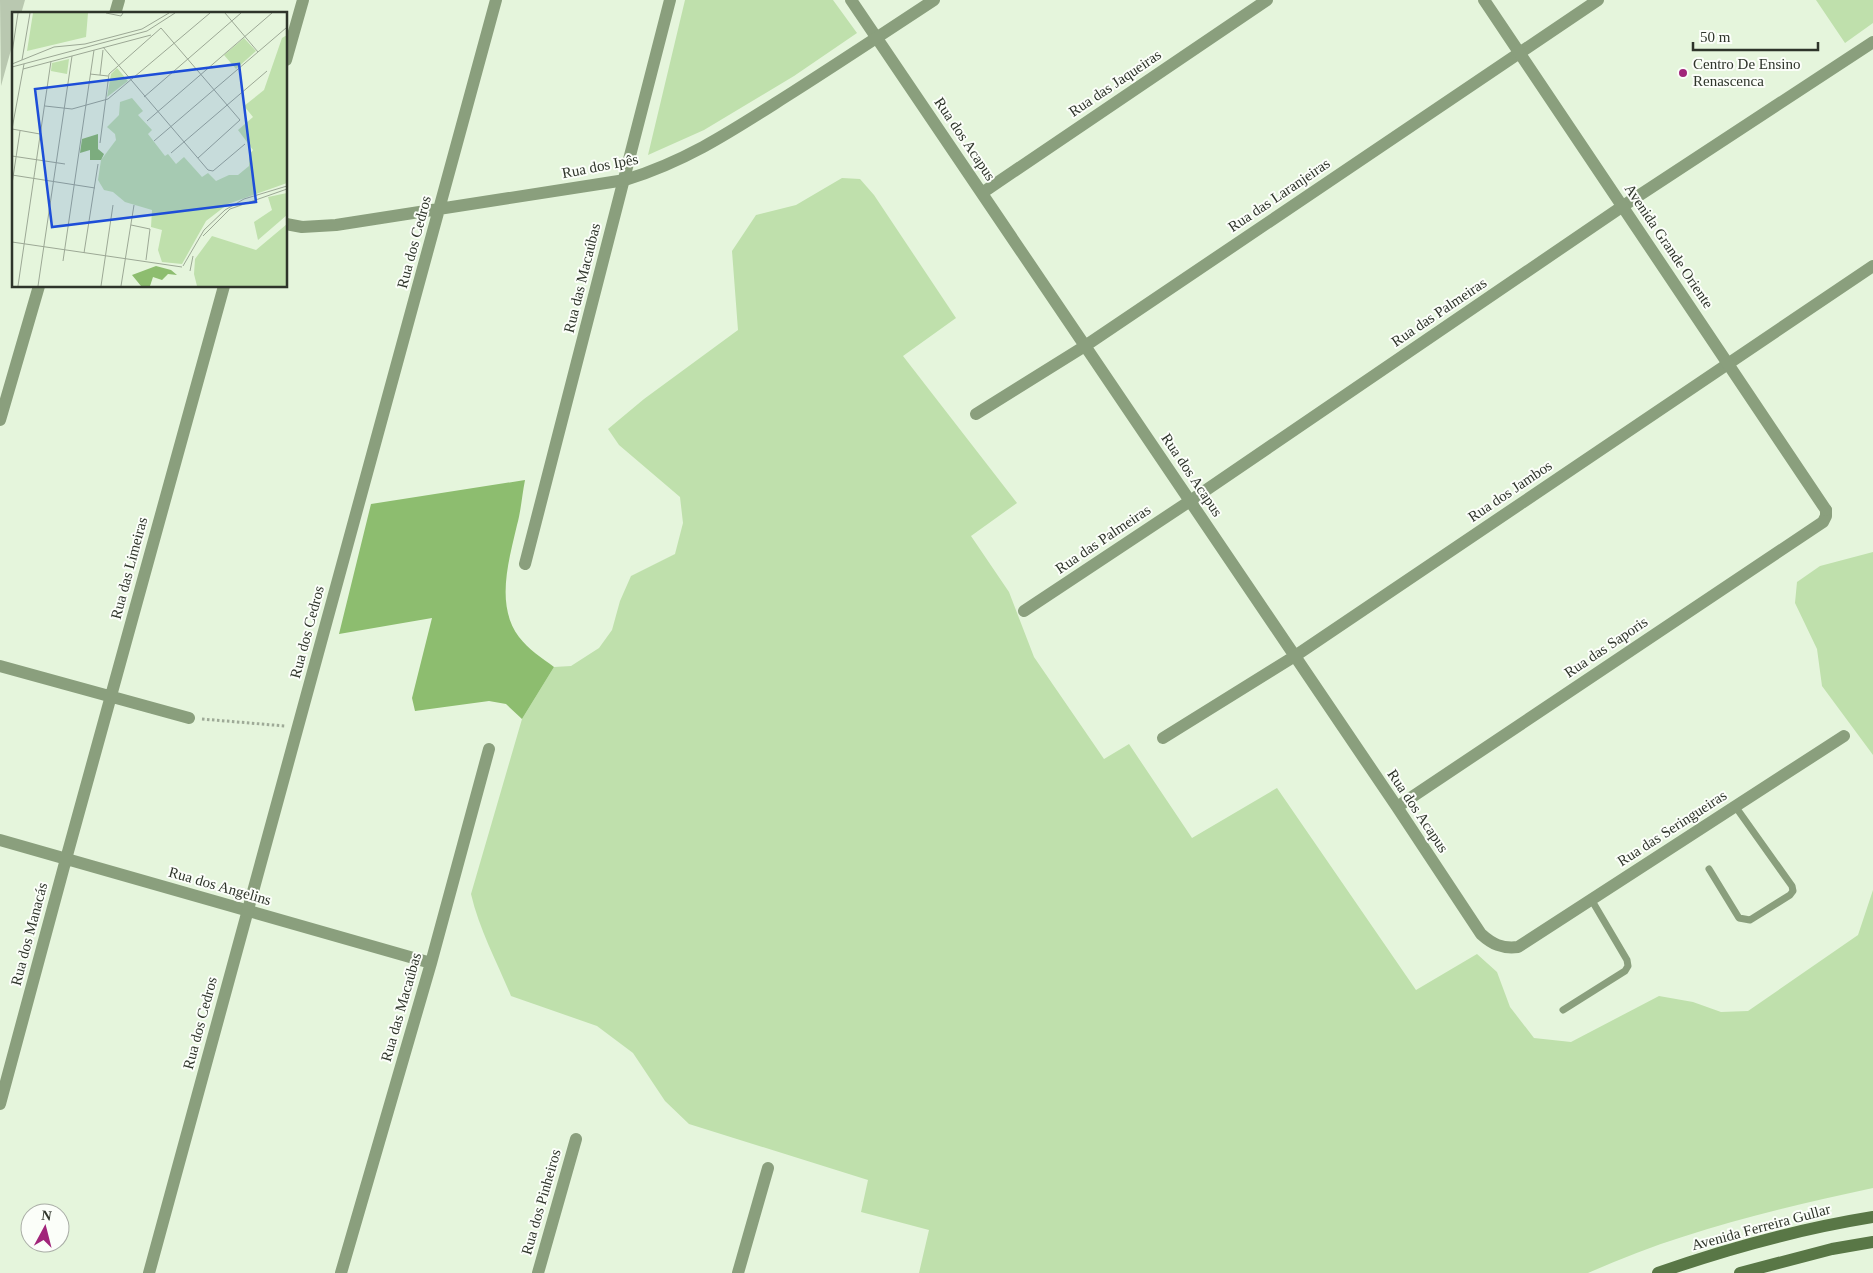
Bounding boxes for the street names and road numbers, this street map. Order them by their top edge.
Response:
street label: Rua das Jaqueiras [1066,46,1164,120]
street label: Rua dos Acapus [931,94,999,184]
street label: Rua dos Ipês [560,151,640,181]
street label: Rua das Laranjeiras [1225,155,1333,235]
street label: Avenida Grande Oriente [1621,181,1717,311]
street label: Rua dos Cedros [394,194,434,290]
street label: Rua das Macaúbas [561,221,603,334]
street label: Rua das Palmeiras [1389,274,1490,350]
street label: Rua dos Acapus [1158,430,1226,520]
street label: Rua dos Jambos [1465,457,1555,525]
street label: Rua das Palmeiras [1053,501,1154,577]
street label: Rua das Limeiras [108,515,150,621]
street label: Rua dos Cedros [287,584,327,680]
street label: Rua das Saporis [1561,613,1651,681]
street label: Rua dos Acapus [1384,766,1452,856]
street label: Rua das Seringueiras [1615,787,1730,869]
street label: Rua dos Angelins [167,864,273,908]
street label: Rua dos Manacás [8,881,50,987]
street label: Rua das Macaúbas [378,951,424,1063]
street label: Rua dos Cedros [180,975,220,1071]
street label: Rua dos Pinheiros [518,1147,564,1257]
street label: Avenida Ferreira Gullar [1690,1201,1832,1253]

